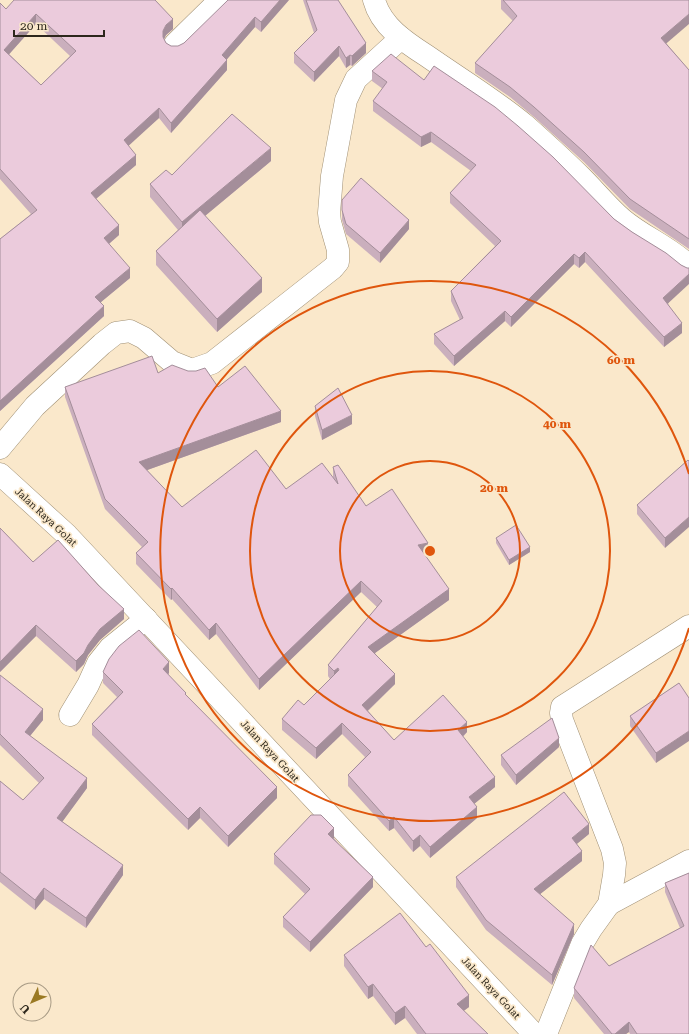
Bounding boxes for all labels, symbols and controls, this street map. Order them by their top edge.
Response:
scale bar [14,12,104,38]
text: 20 m [20,19,47,33]
text: 60 m [607,353,635,367]
text: 40 m [543,417,571,431]
text: 20 m [480,481,508,495]
street label: Jalan Raya Golat [13,486,79,549]
centre of rings [423,544,437,558]
street label: Jalan Raya Golat [239,718,302,784]
street label: Jalan Raya Golat [460,955,523,1021]
north arrow [12,982,52,1022]
text: U [17,1001,33,1016]

